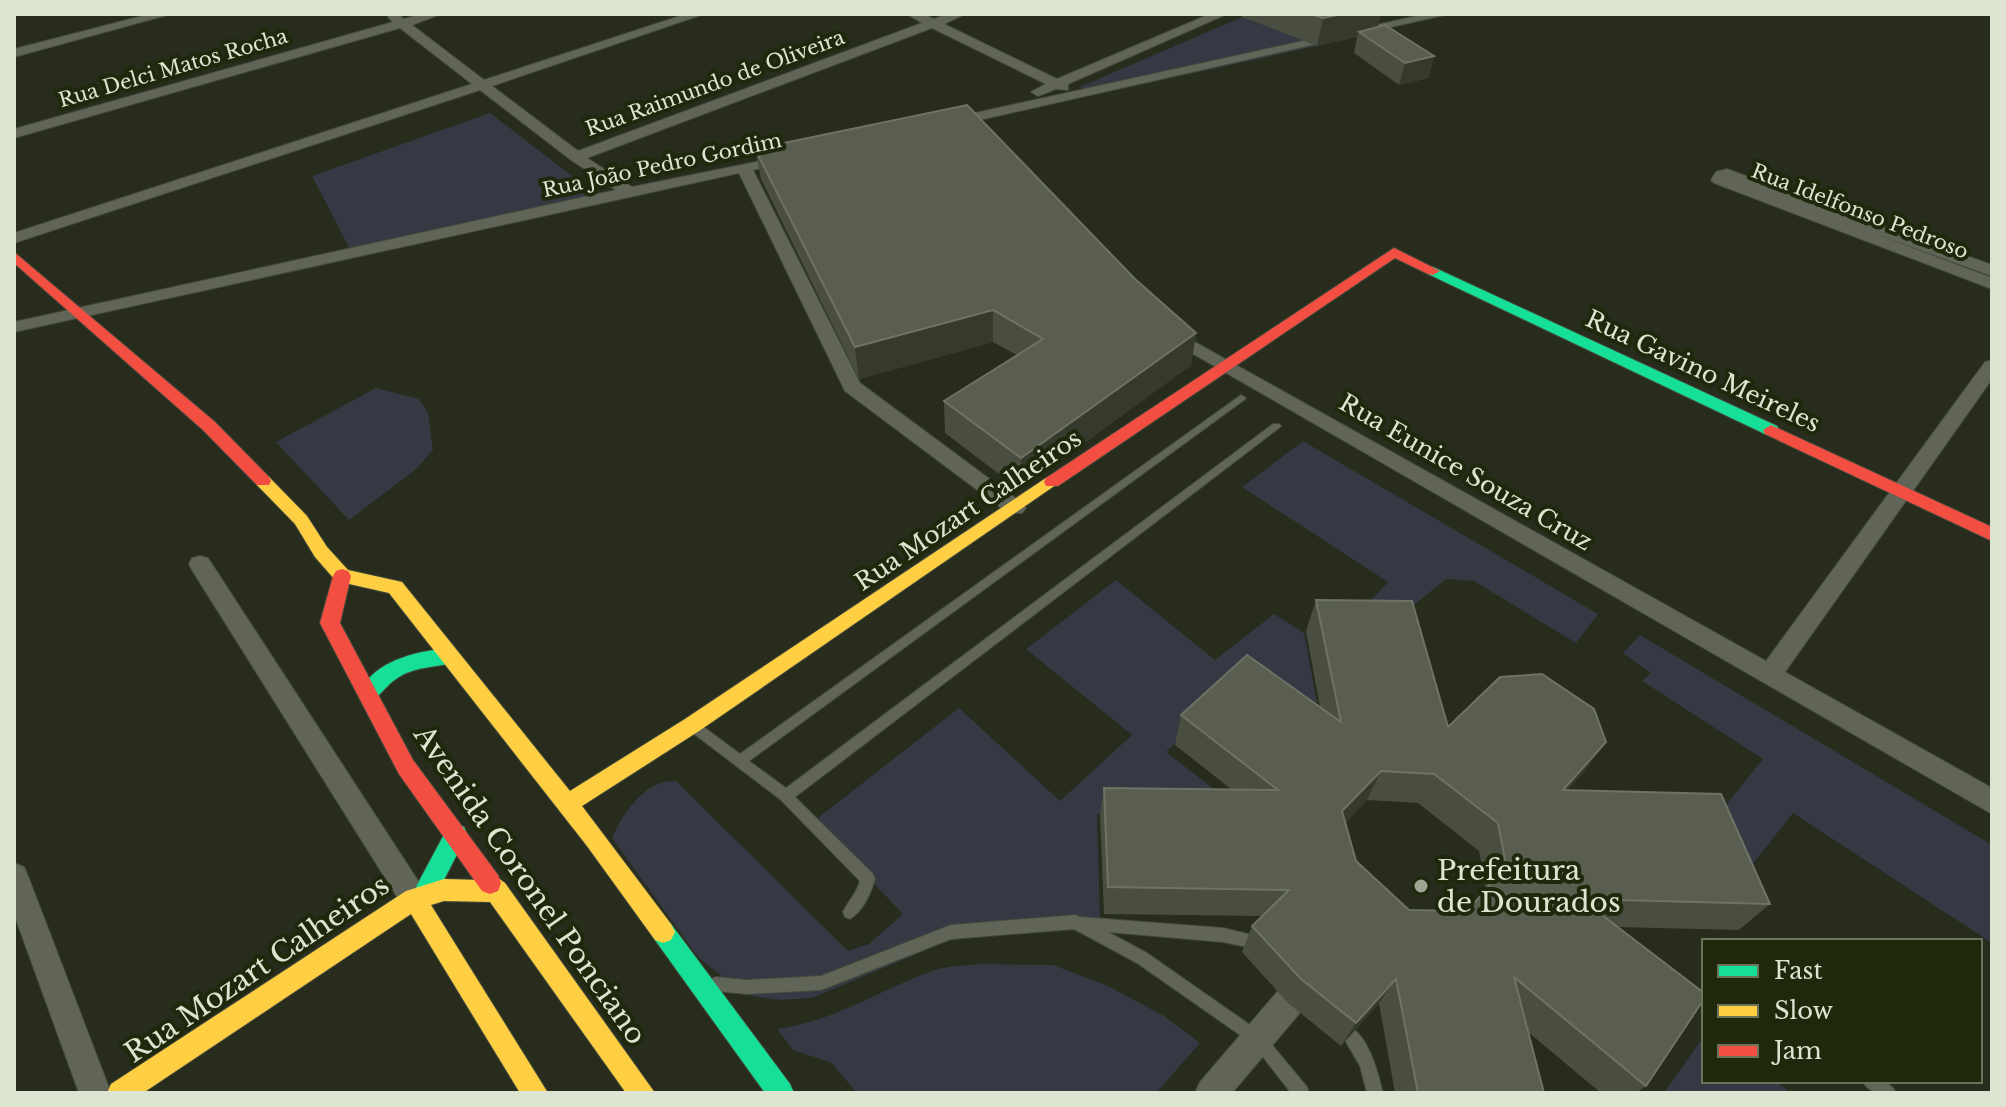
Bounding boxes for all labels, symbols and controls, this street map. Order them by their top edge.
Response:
street label: Rua Delci Matos Rocha [56,24,291,112]
street label: Rua Raimundo de Oliveira [582,25,849,141]
street label: Rua João Pedro Gordim [540,128,784,202]
street label: Rua Idelfonso Pedroso [1748,159,1972,263]
street label: Rua Gavino Meireles [1581,304,1825,438]
street label: Rua Eunice Souza Cruz [1334,388,1598,556]
street label: Rua Mozart Calheiros [849,423,1087,597]
street label: Avenida Coronel Ponciano [406,718,654,1051]
place label: Prefeitura de Dourados [1437,853,1621,920]
street label: Rua Mozart Calheiros [118,868,396,1070]
marker: Prefeitura de Dourados [1412,877,1430,895]
legend [1702,939,1982,1083]
text: Fast [1774,956,1822,985]
text: Slow [1774,996,1833,1025]
text: Jam [1771,1036,1822,1065]

